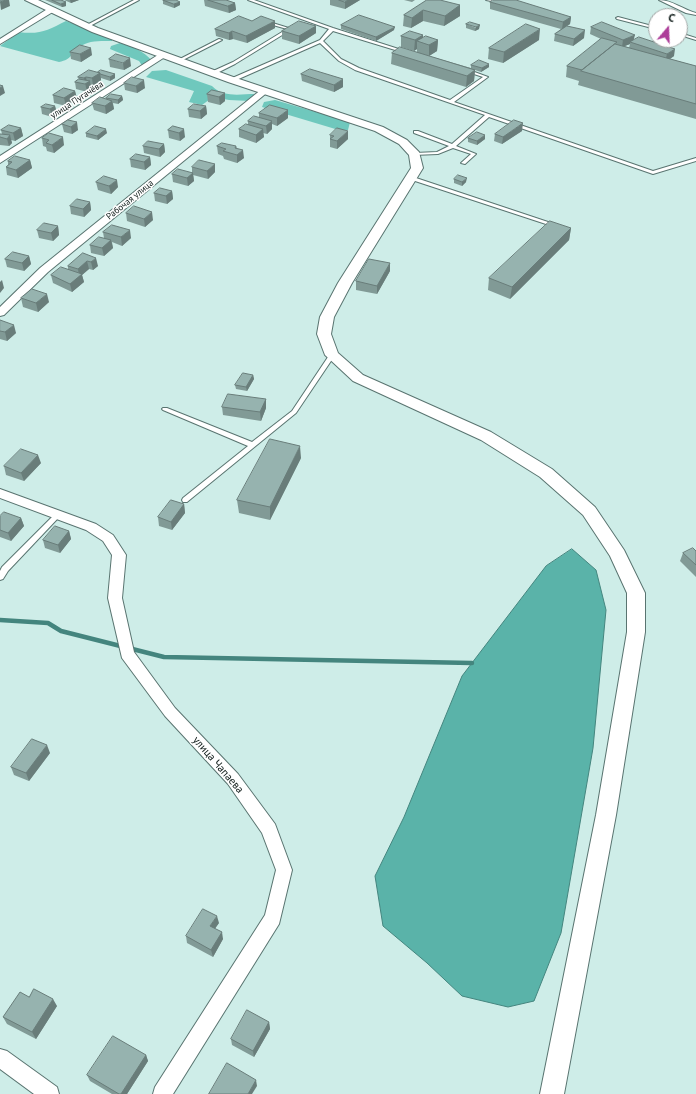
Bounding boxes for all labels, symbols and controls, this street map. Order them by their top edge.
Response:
north arrow [648,8,688,48]
text: С [666,10,677,25]
street label: улица Пугачёва [48,79,106,121]
street label: Рабочая улица [104,178,156,222]
street label: улица Чапаева [190,734,246,796]

